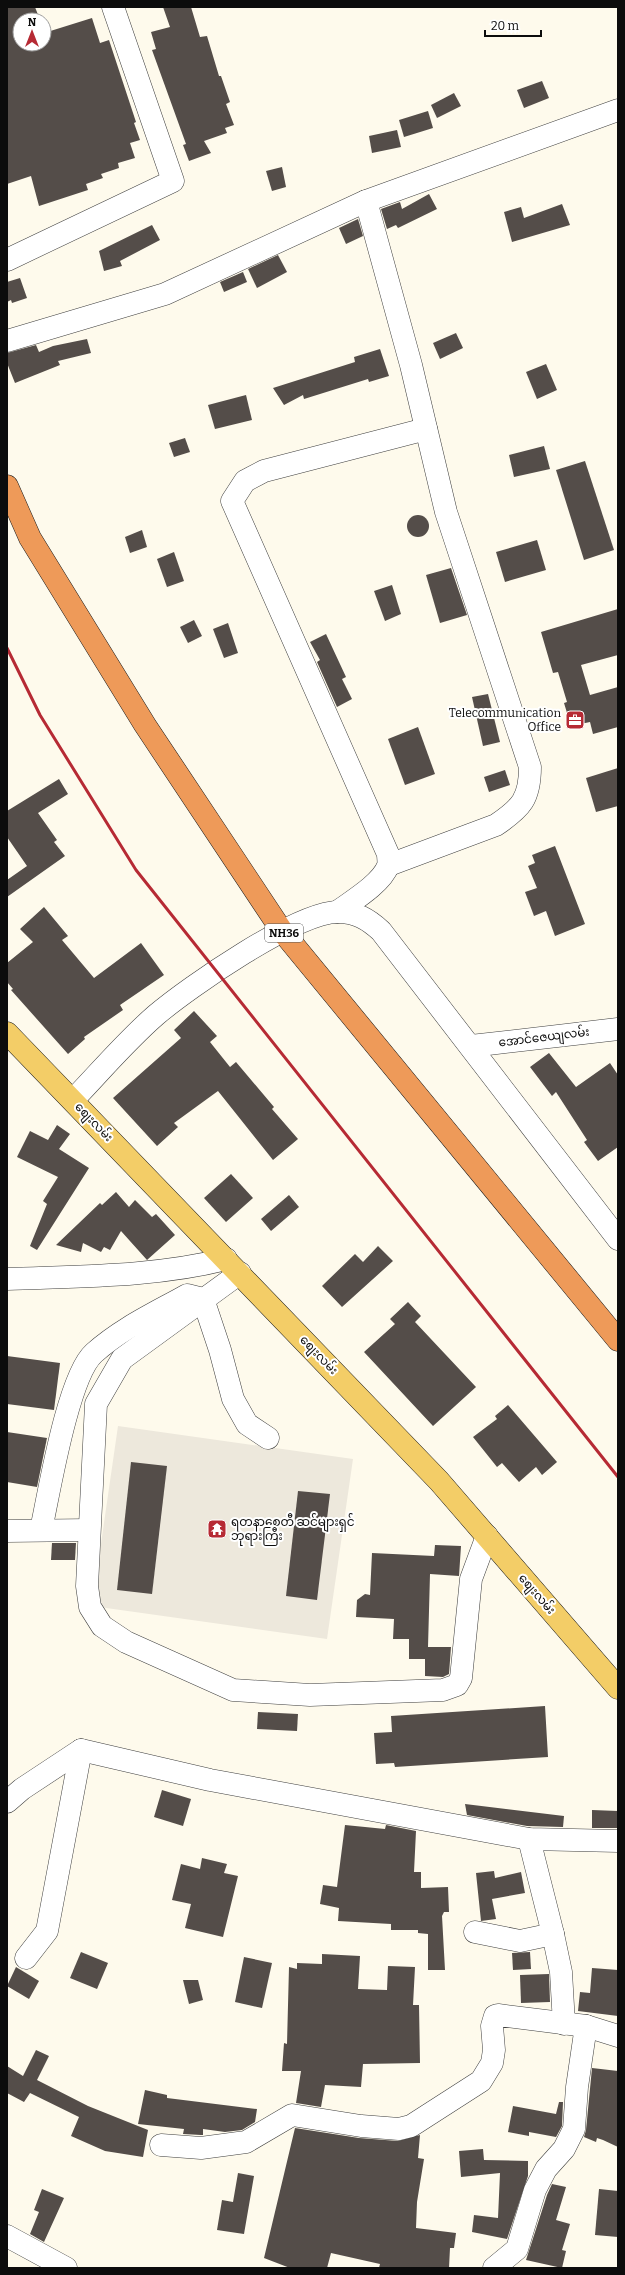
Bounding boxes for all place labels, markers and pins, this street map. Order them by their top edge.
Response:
place label: Telecommunication Office [449,706,561,734]
office icon: Telecommunication Office [564,709,586,731]
place label: ရတနာစေတီ ဆင်များရှင် ဘုရားကြီး [231,1513,355,1546]
temple icon: ရတနာစေတီ ဆင်များရှင် ဘုရားကြီး [206,1518,228,1540]

